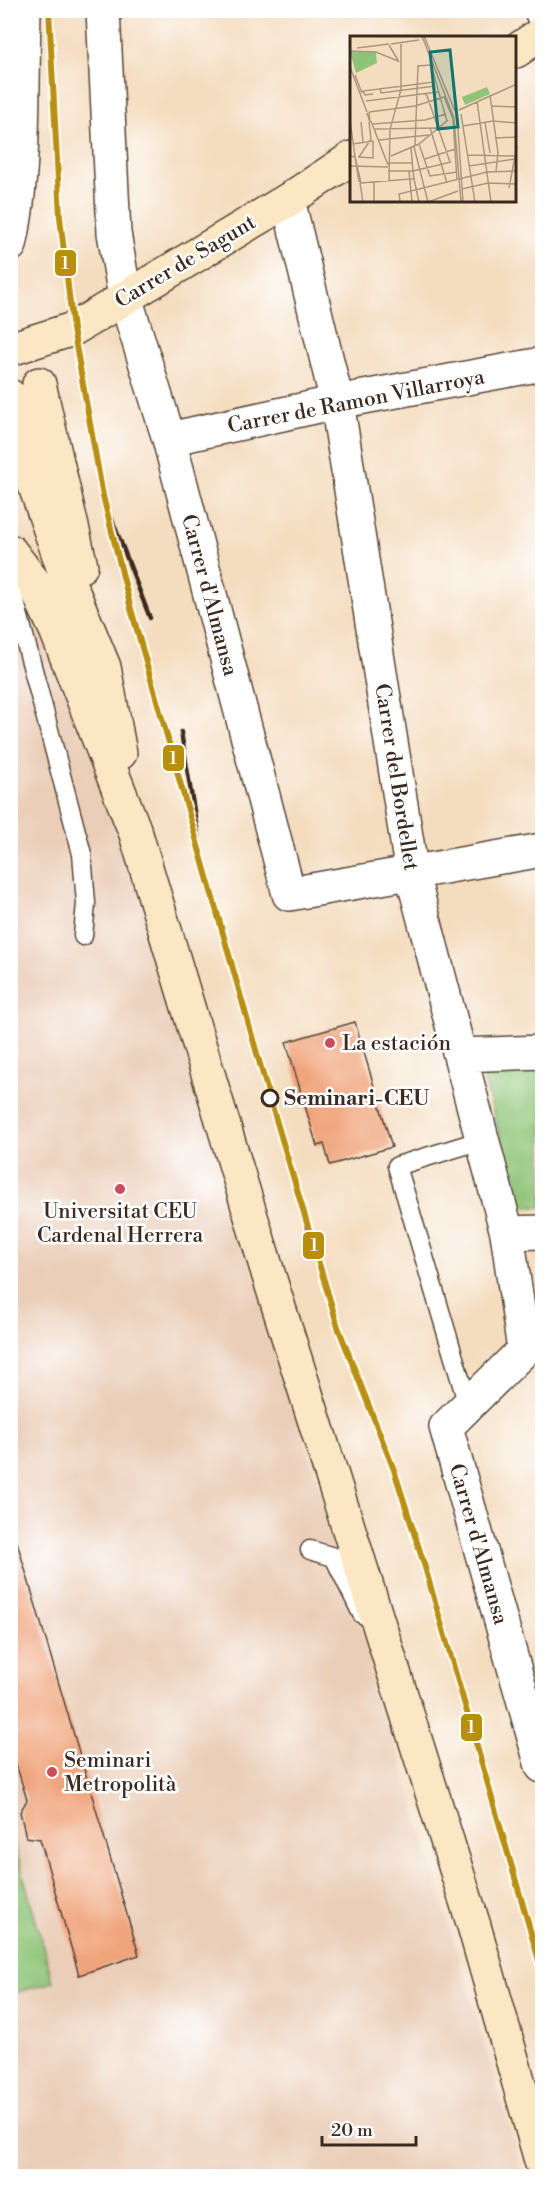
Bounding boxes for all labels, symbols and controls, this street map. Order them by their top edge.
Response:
inset map [350,36,517,202]
street label: Carrer de Sagunt [110,209,261,314]
line badge: 1 [54,249,77,277]
text: 1 [61,254,69,274]
street label: Carrer de Ramon Villarroya [225,364,487,440]
street label: Carrer d'Almansa [175,512,243,679]
street label: Carrer del Bordellet [368,682,424,873]
line badge: 1 [162,744,185,772]
text: 1 [169,749,177,769]
place label: La estación [342,1031,452,1057]
marker: La estación [323,1036,337,1050]
place label: Seminari-CEU [284,1086,430,1112]
marker: Seminari-CEU [261,1089,279,1107]
marker: Universitat CEU Cardenal Herrera [113,1182,127,1196]
place label: Universitat CEU Cardenal Herrera [37,1199,203,1249]
line badge: 1 [302,1231,325,1260]
text: 1 [310,1236,318,1256]
street label: Carrer d'Almansa [443,1461,514,1628]
line badge: 1 [460,1713,483,1742]
text: 1 [467,1718,475,1738]
place label: Seminari Metropolità [64,1748,177,1798]
marker: Seminari Metropolità [45,1765,59,1779]
scale bar [322,2109,416,2147]
text: 20 m [331,2119,373,2142]

